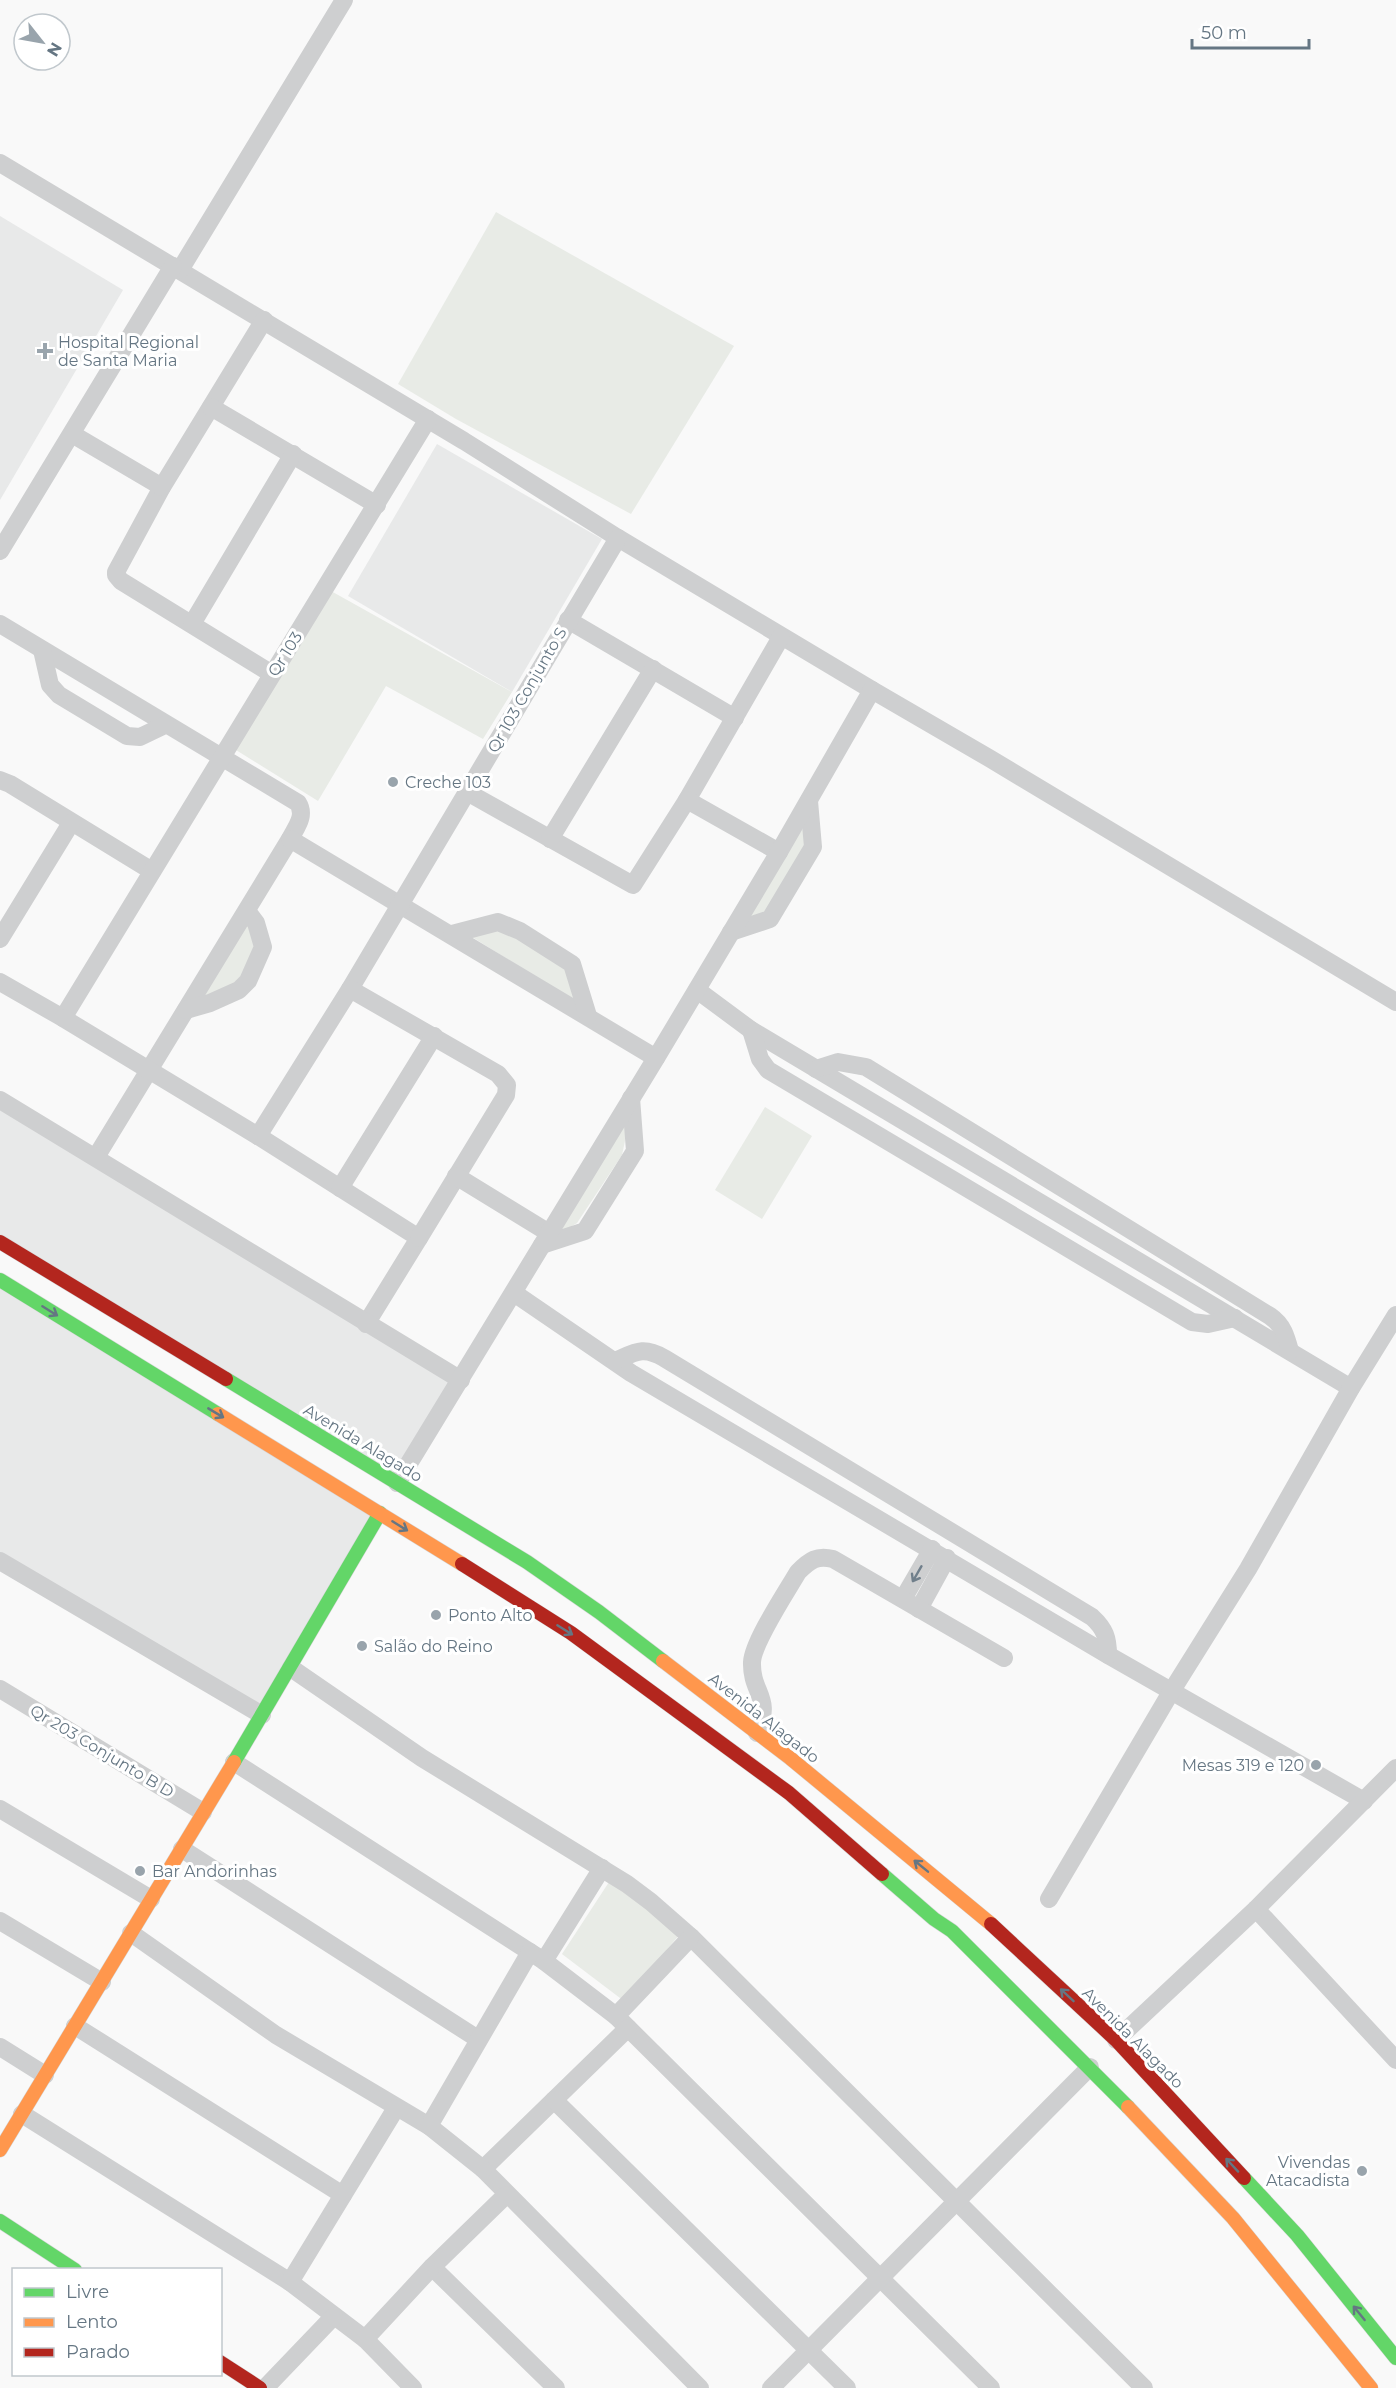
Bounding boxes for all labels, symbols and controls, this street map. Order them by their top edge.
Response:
north arrow [12,12,72,72]
scale bar [1192,12,1309,50]
text: 50 m [1201,22,1247,44]
text: N [43,39,66,60]
place label: Hospital Regional de Santa Maria [58,333,199,370]
marker: Hospital Regional de Santa Maria [36,342,54,360]
street label: Qr 103 Conjunto S [483,624,571,756]
street label: Qr 103 [264,628,306,680]
place label: Creche 103 [405,773,491,792]
marker: Creche 103 [386,775,400,789]
one-way arrow [41,1305,58,1317]
street label: Avenida Alagado [300,1400,426,1486]
one-way arrow [207,1407,224,1419]
one-way arrow [391,1520,408,1532]
one-way arrow [911,1565,923,1582]
place label: Ponto Alto [448,1606,532,1625]
marker: Ponto Alto [429,1608,443,1622]
one-way arrow [556,1624,573,1636]
place label: Salão do Reino [374,1637,493,1656]
marker: Salão do Reino [355,1639,369,1653]
street label: Avenida Alagado [705,1669,823,1767]
street label: Qr 203 Conjunto B D [27,1701,177,1801]
place label: Mesas 319 e 120 [1182,1756,1304,1775]
marker: Mesas 319 e 120 [1309,1758,1323,1772]
one-way arrow [914,1859,929,1873]
place label: Bar Andorinhas [152,1862,277,1881]
marker: Bar Andorinhas [133,1864,147,1878]
street label: Avenida Alagado [1078,1983,1188,2093]
one-way arrow [1060,1988,1075,2002]
place label: Vivendas Atacadista [1266,2153,1350,2190]
one-way arrow [1225,2158,1239,2173]
marker: Vivendas Atacadista [1355,2164,1369,2178]
legend [12,2268,222,2376]
text: Livre [66,2281,109,2303]
one-way arrow [1353,2305,1366,2321]
text: Lento [66,2311,118,2333]
text: Parado [66,2341,130,2363]

